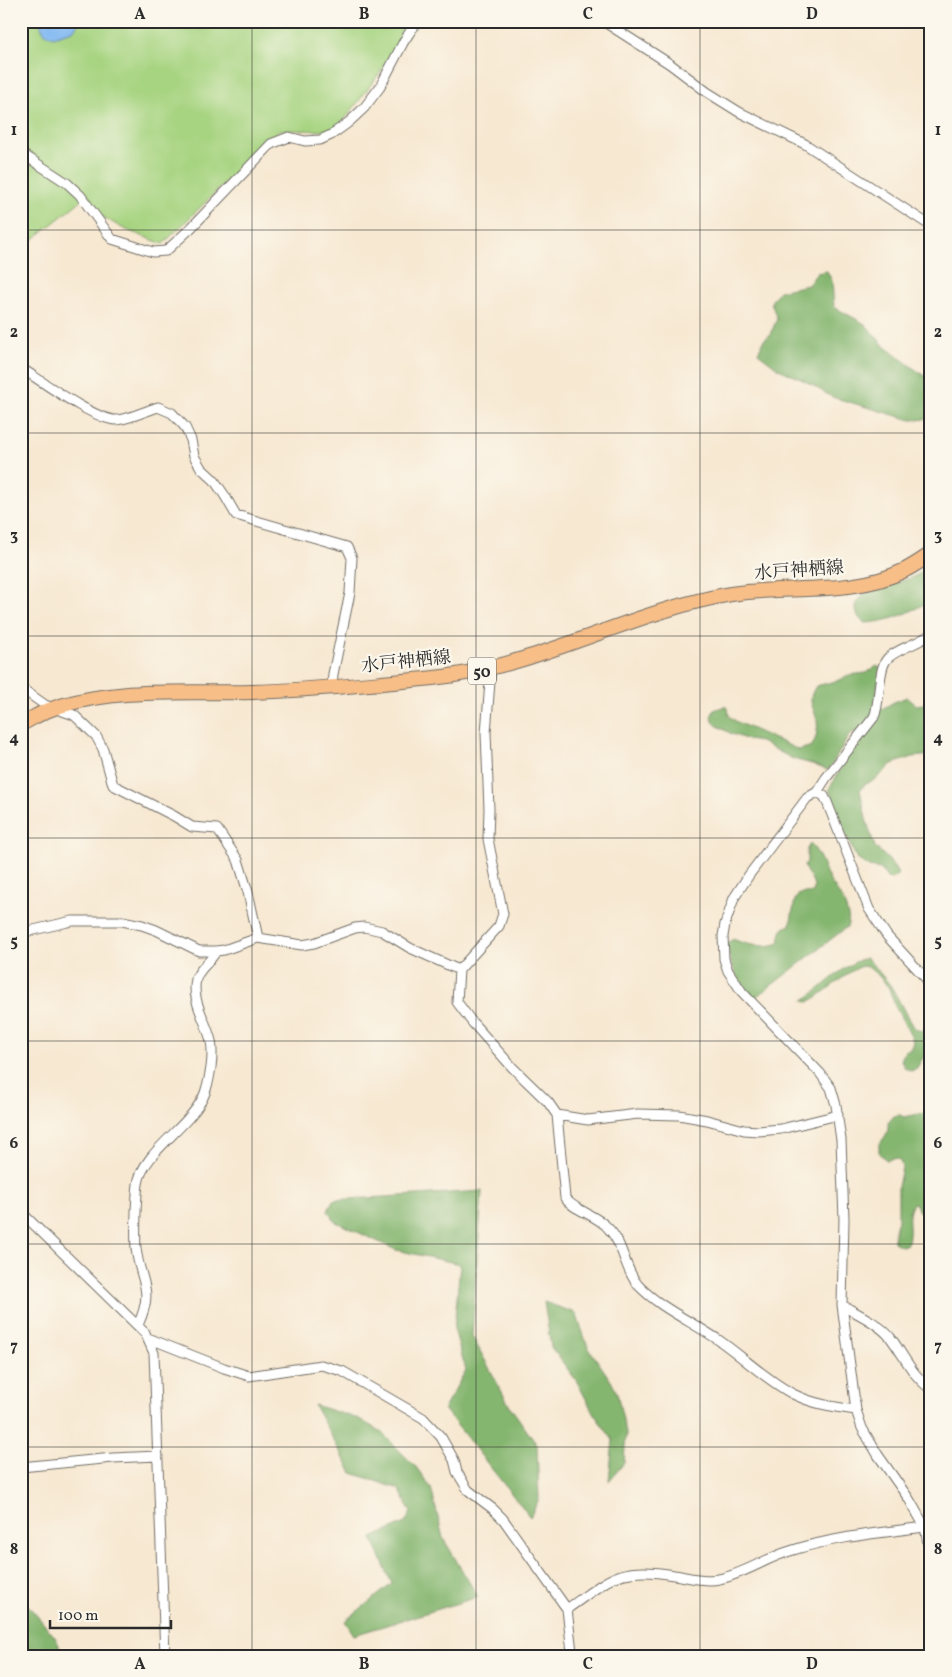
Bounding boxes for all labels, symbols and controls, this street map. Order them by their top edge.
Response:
text: A [134,4,146,26]
text: B [359,4,370,26]
text: C [583,4,593,26]
text: D [806,4,818,26]
text: 1 [11,120,17,142]
text: 1 [935,120,941,142]
text: 2 [10,322,18,344]
text: 2 [934,322,942,344]
text: 3 [10,525,18,547]
text: 3 [934,525,942,547]
street label: 水戸神栖線 [753,556,845,587]
street label: 水戸神栖線 [360,645,452,680]
road number: 50 [468,658,496,684]
text: 4 [9,728,19,750]
text: 4 [933,728,943,750]
text: 5 [10,931,18,953]
text: 5 [934,931,942,953]
text: 6 [10,1133,19,1155]
text: 6 [934,1133,943,1155]
text: 7 [10,1336,18,1358]
text: 7 [934,1336,942,1358]
text: 8 [10,1539,18,1561]
text: 8 [934,1539,942,1561]
scale bar [50,1597,171,1629]
text: 100 m [58,1606,98,1627]
text: A [134,1654,146,1676]
text: B [359,1654,370,1676]
text: C [583,1654,593,1676]
text: D [806,1654,818,1676]

